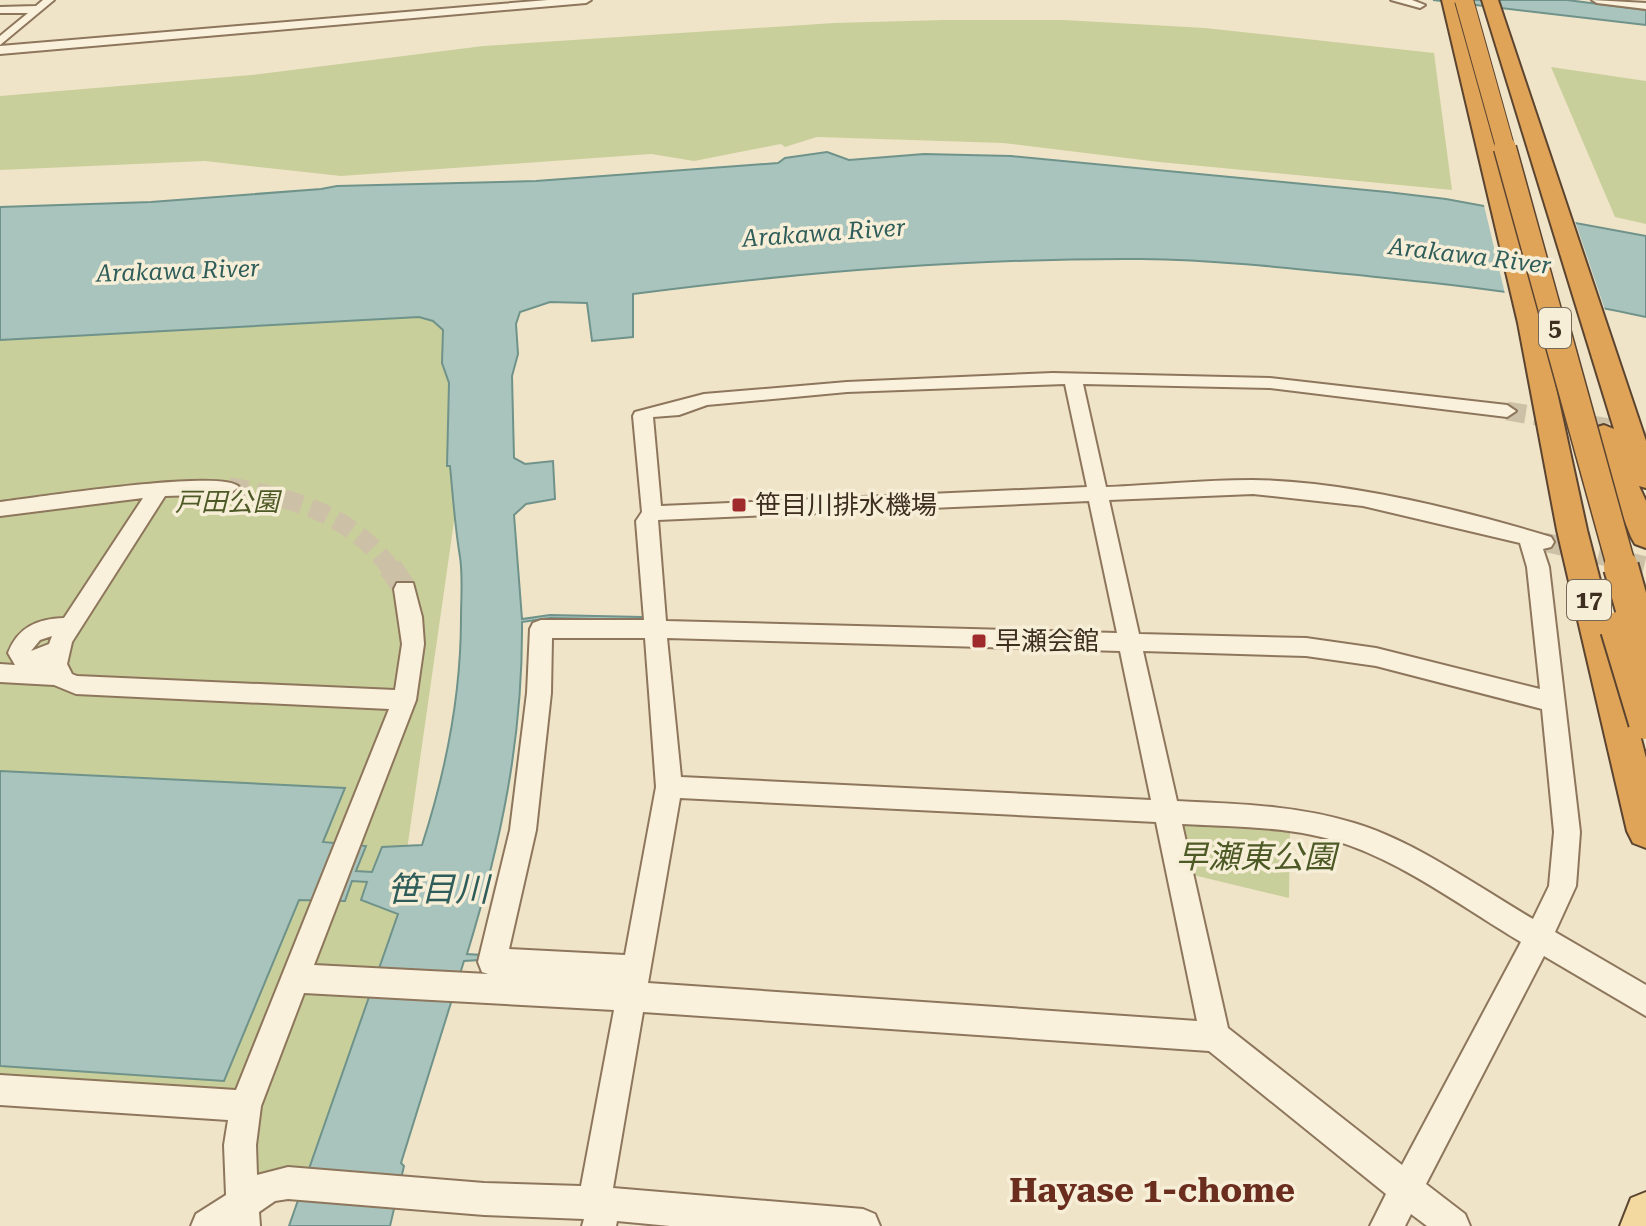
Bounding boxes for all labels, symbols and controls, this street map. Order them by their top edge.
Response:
water label: Arakawa River [739,213,907,253]
water label: Arakawa River [1385,232,1553,280]
water label: Arakawa River [94,254,260,288]
road number: 5 [1539,308,1571,348]
park label: 戸田公園 [175,487,283,517]
place label: 笹目川排水機場 [755,490,937,520]
marker: 笹目川排水機場 [730,496,748,514]
road number: 17 [1567,580,1611,620]
place label: 早瀬会館 [995,626,1099,656]
marker: 早瀬会館 [970,632,988,650]
park label: 早瀬東公園 [1176,838,1340,876]
water label: 笹目川 [387,869,492,909]
district label: Hayase 1-chome [1009,1170,1295,1210]

